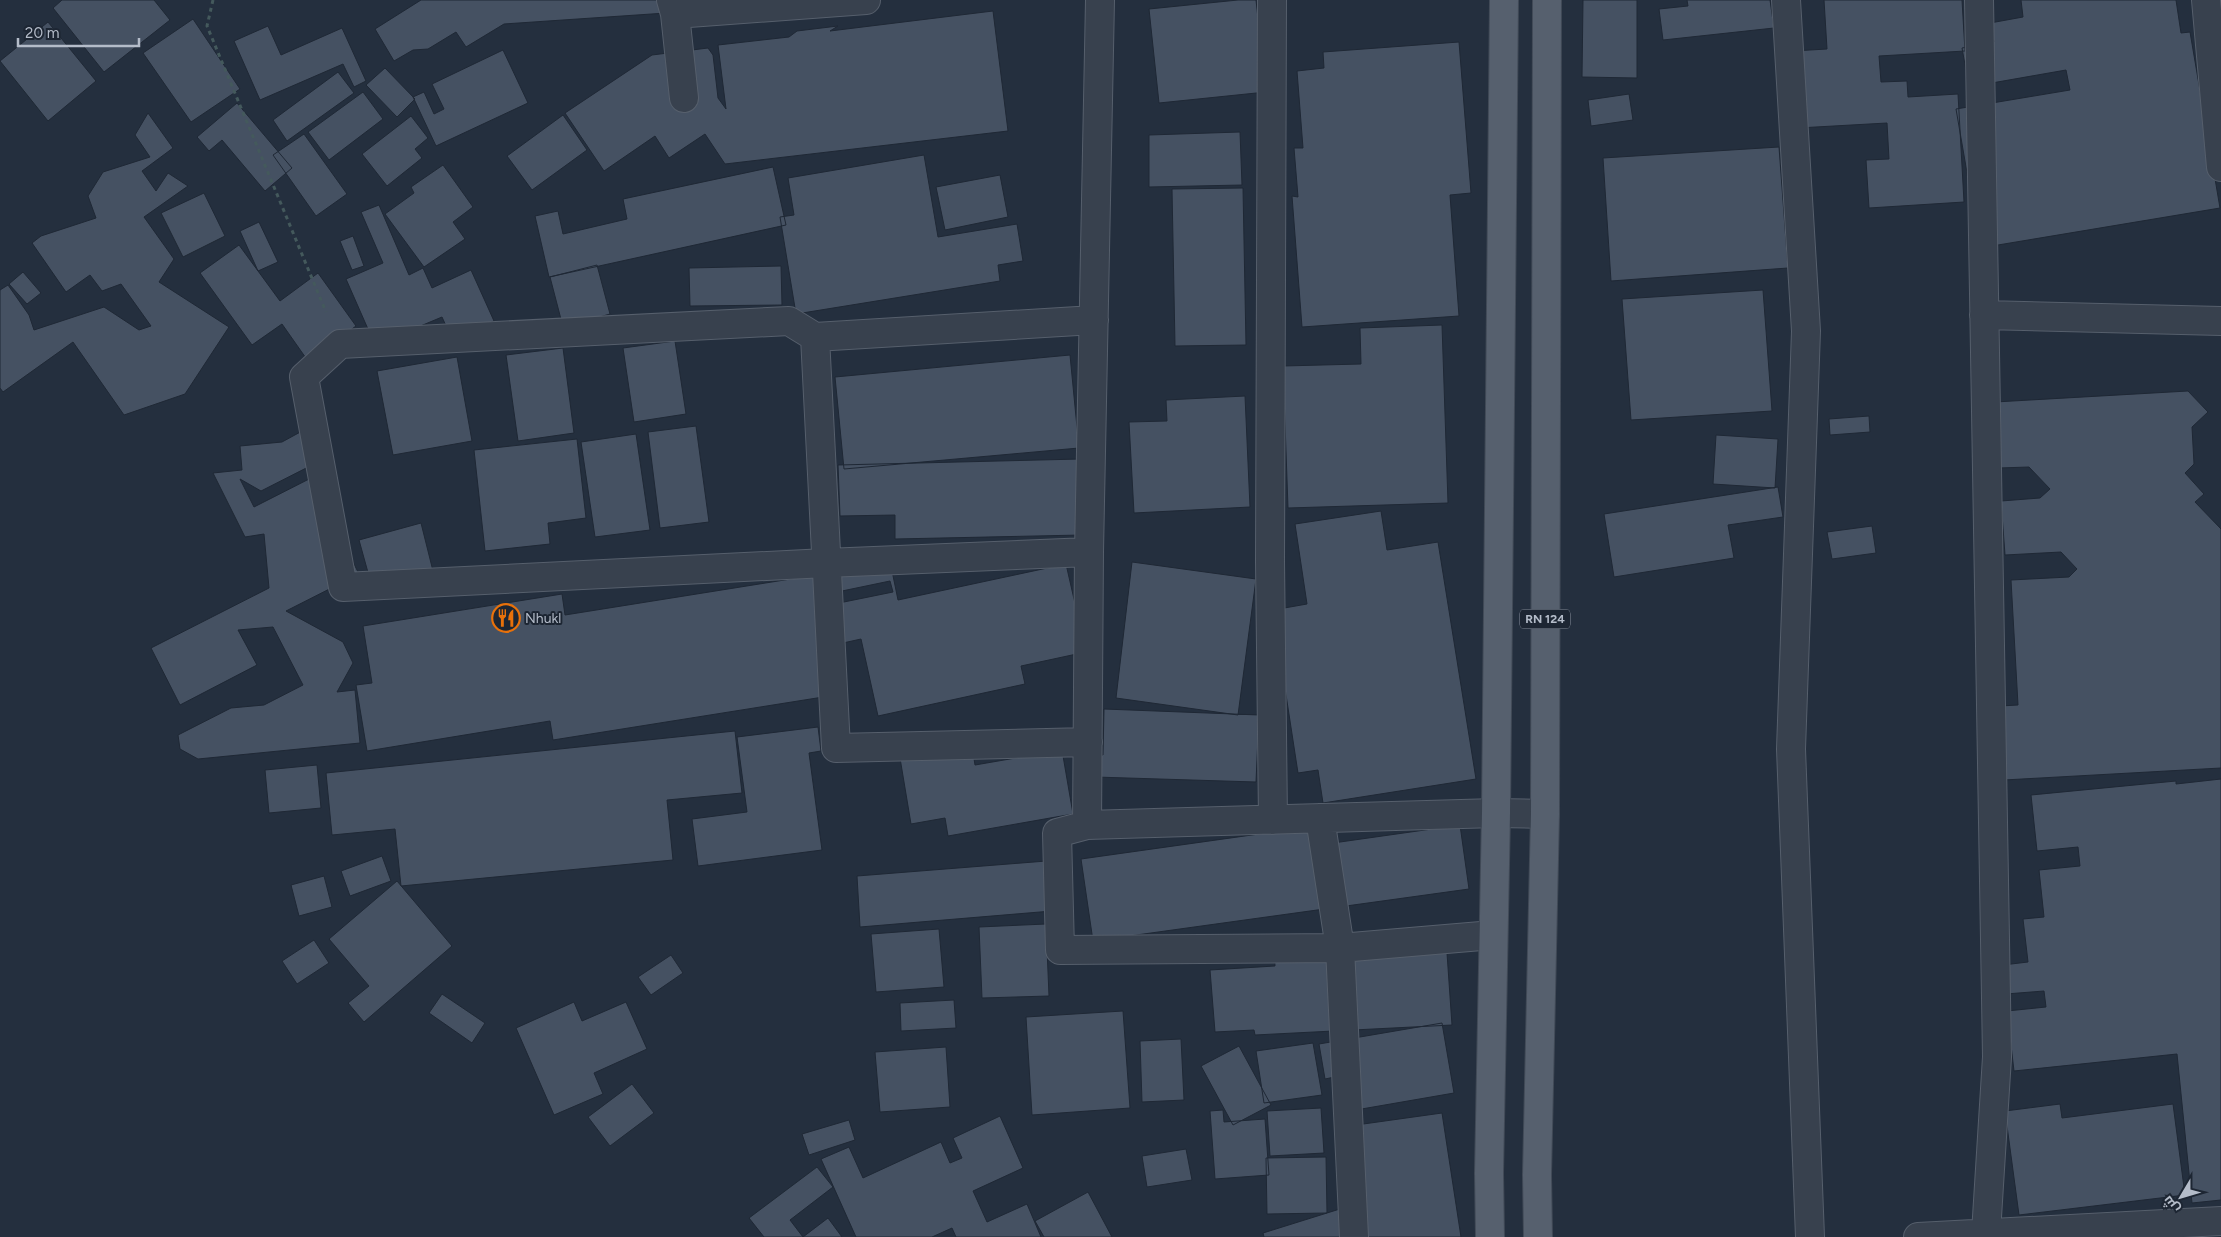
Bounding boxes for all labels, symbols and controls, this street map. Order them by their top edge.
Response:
scale bar [18,15,139,47]
text: 20 m [25,24,59,42]
restaurant icon: Nhukl [491,603,521,633]
place label: Nhukl [525,610,561,627]
road number: RN 124 [1520,610,1570,628]
north arrow [2156,1172,2206,1222]
text: ش [2159,1192,2183,1217]

